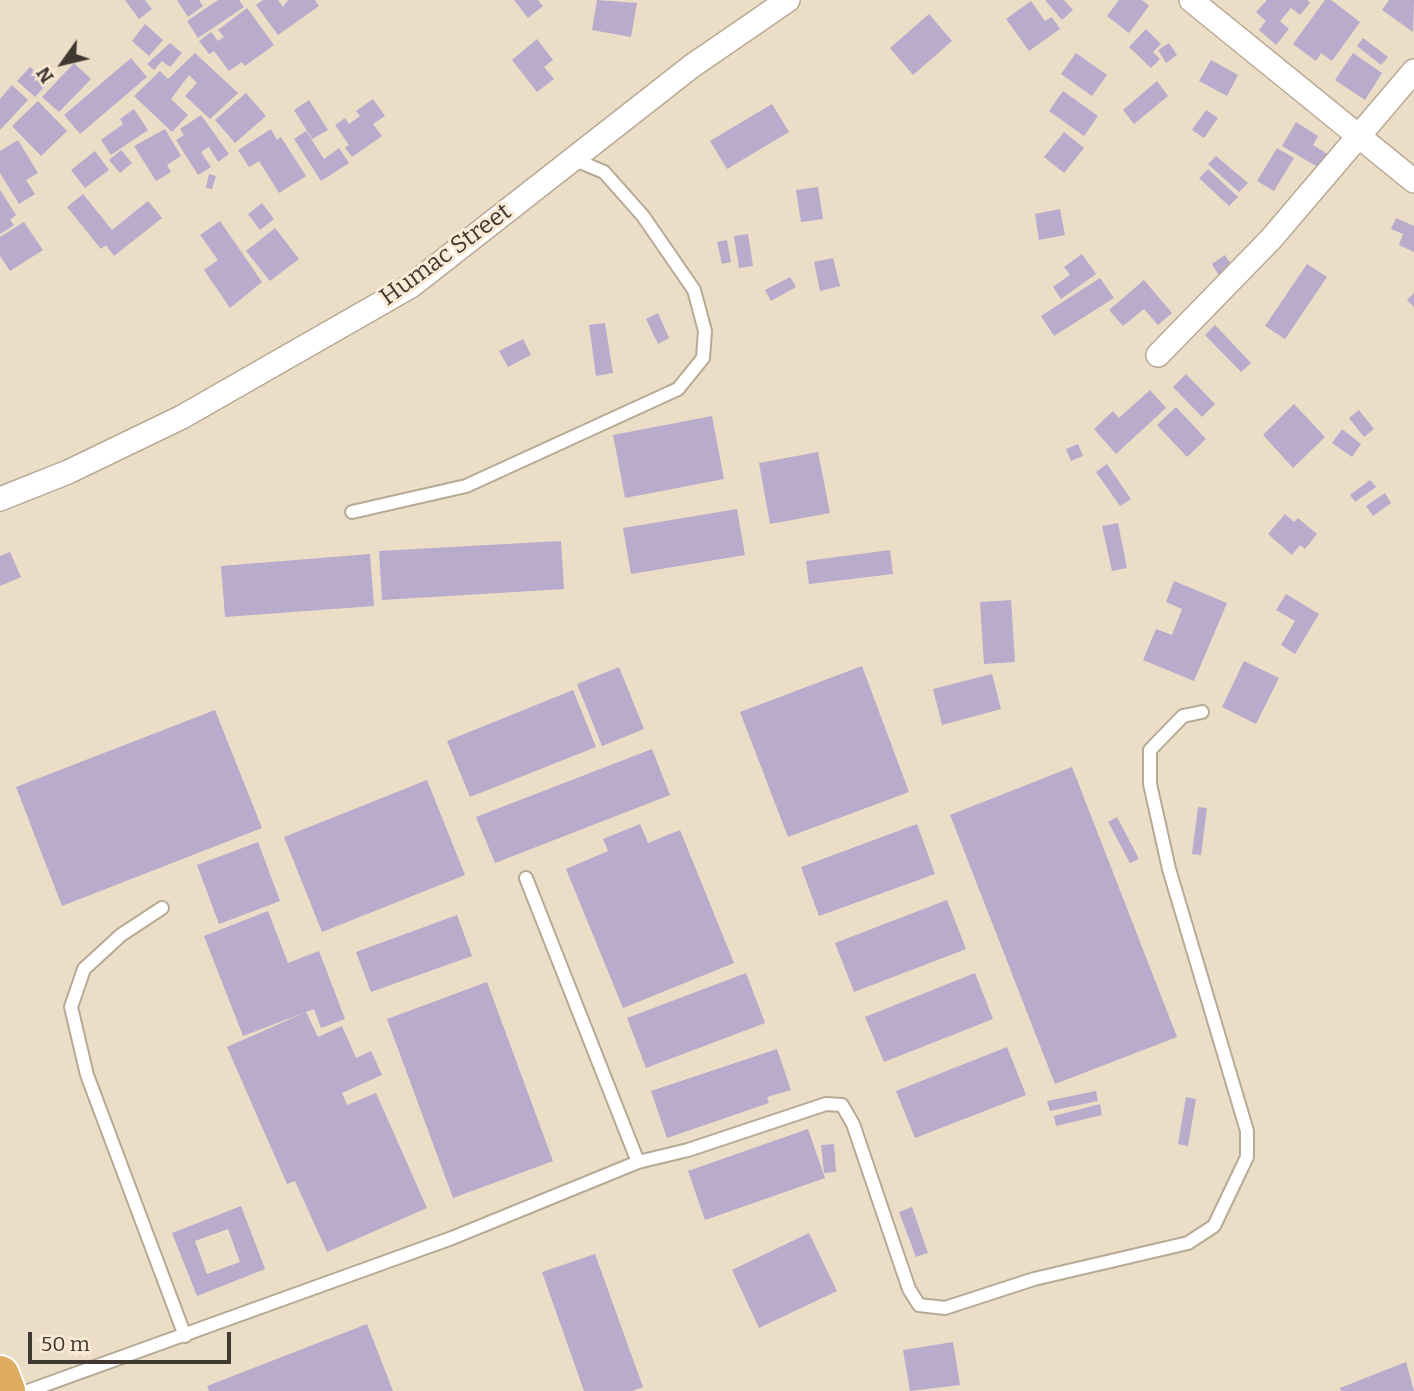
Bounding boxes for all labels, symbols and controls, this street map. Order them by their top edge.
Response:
north arrow [28,28,98,98]
text: N [32,63,59,88]
street label: Humac Street [375,198,517,312]
scale bar [32,1318,234,1362]
text: 50 m [41,1331,90,1357]

